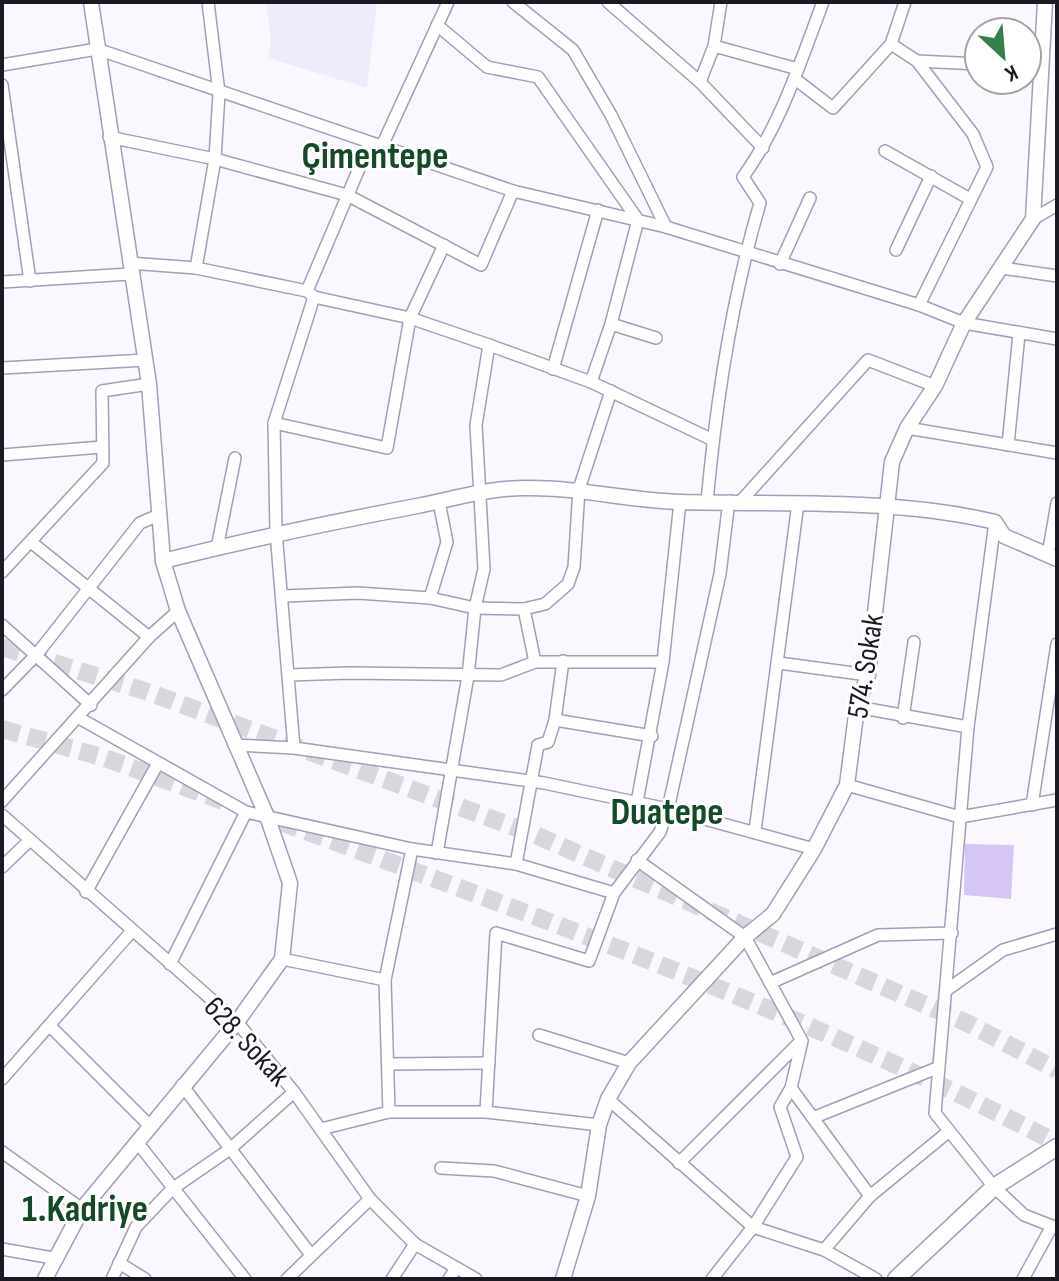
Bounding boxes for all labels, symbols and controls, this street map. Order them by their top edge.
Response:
north arrow [963,16,1043,96]
text: K [1000,58,1022,87]
district label: Çimentepe [302,134,449,179]
street label: 574. Sokak [840,611,892,721]
district label: Duatepe [610,790,724,835]
street label: 628. Sokak [196,990,297,1094]
district label: 1.Kadriye [22,1187,148,1232]

